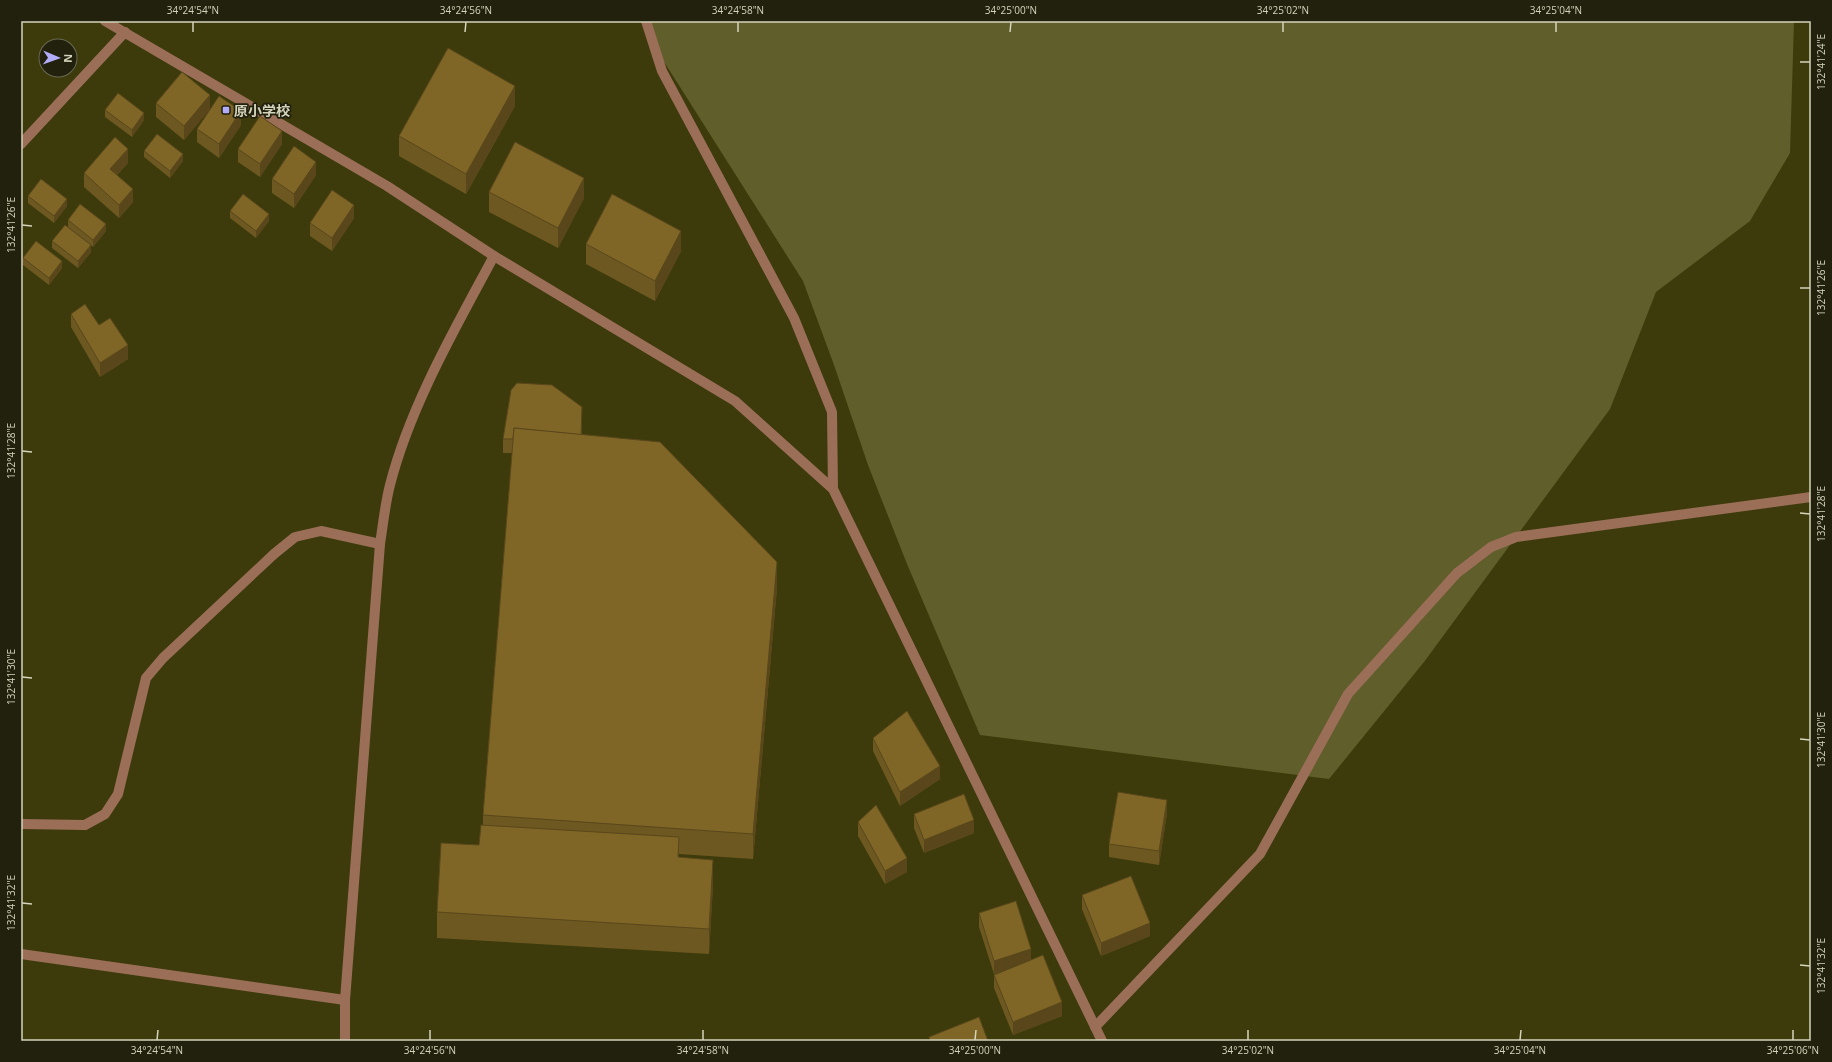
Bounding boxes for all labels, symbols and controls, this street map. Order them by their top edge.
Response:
text: 34°24'54"N [167,3,219,17]
text: 34°24'56"N [440,3,492,17]
text: 34°24'58"N [712,3,764,17]
text: 34°25'00"N [985,3,1037,17]
text: 34°25'02"N [1257,3,1309,17]
text: 34°25'04"N [1530,3,1582,17]
text: 132°41'24"E [1814,34,1828,90]
north arrow [38,38,78,78]
text: N [61,54,76,63]
place label: 原小学校 [234,101,290,120]
marker: 原小学校 [221,105,231,115]
text: 132°41'26"E [4,197,18,253]
text: 132°41'26"E [1814,260,1828,316]
text: 132°41'28"E [4,423,18,479]
text: 132°41'28"E [1814,486,1828,542]
text: 132°41'30"E [4,649,18,705]
text: 132°41'30"E [1814,712,1828,768]
text: 132°41'32"E [4,875,18,931]
text: 132°41'32"E [1814,938,1828,994]
text: 34°24'54"N [131,1043,183,1057]
text: 34°24'56"N [404,1043,456,1057]
text: 34°24'58"N [677,1043,729,1057]
text: 34°25'00"N [949,1043,1001,1057]
text: 34°25'02"N [1222,1043,1274,1057]
text: 34°25'04"N [1494,1043,1546,1057]
text: 34°25'06"N [1767,1043,1819,1057]

